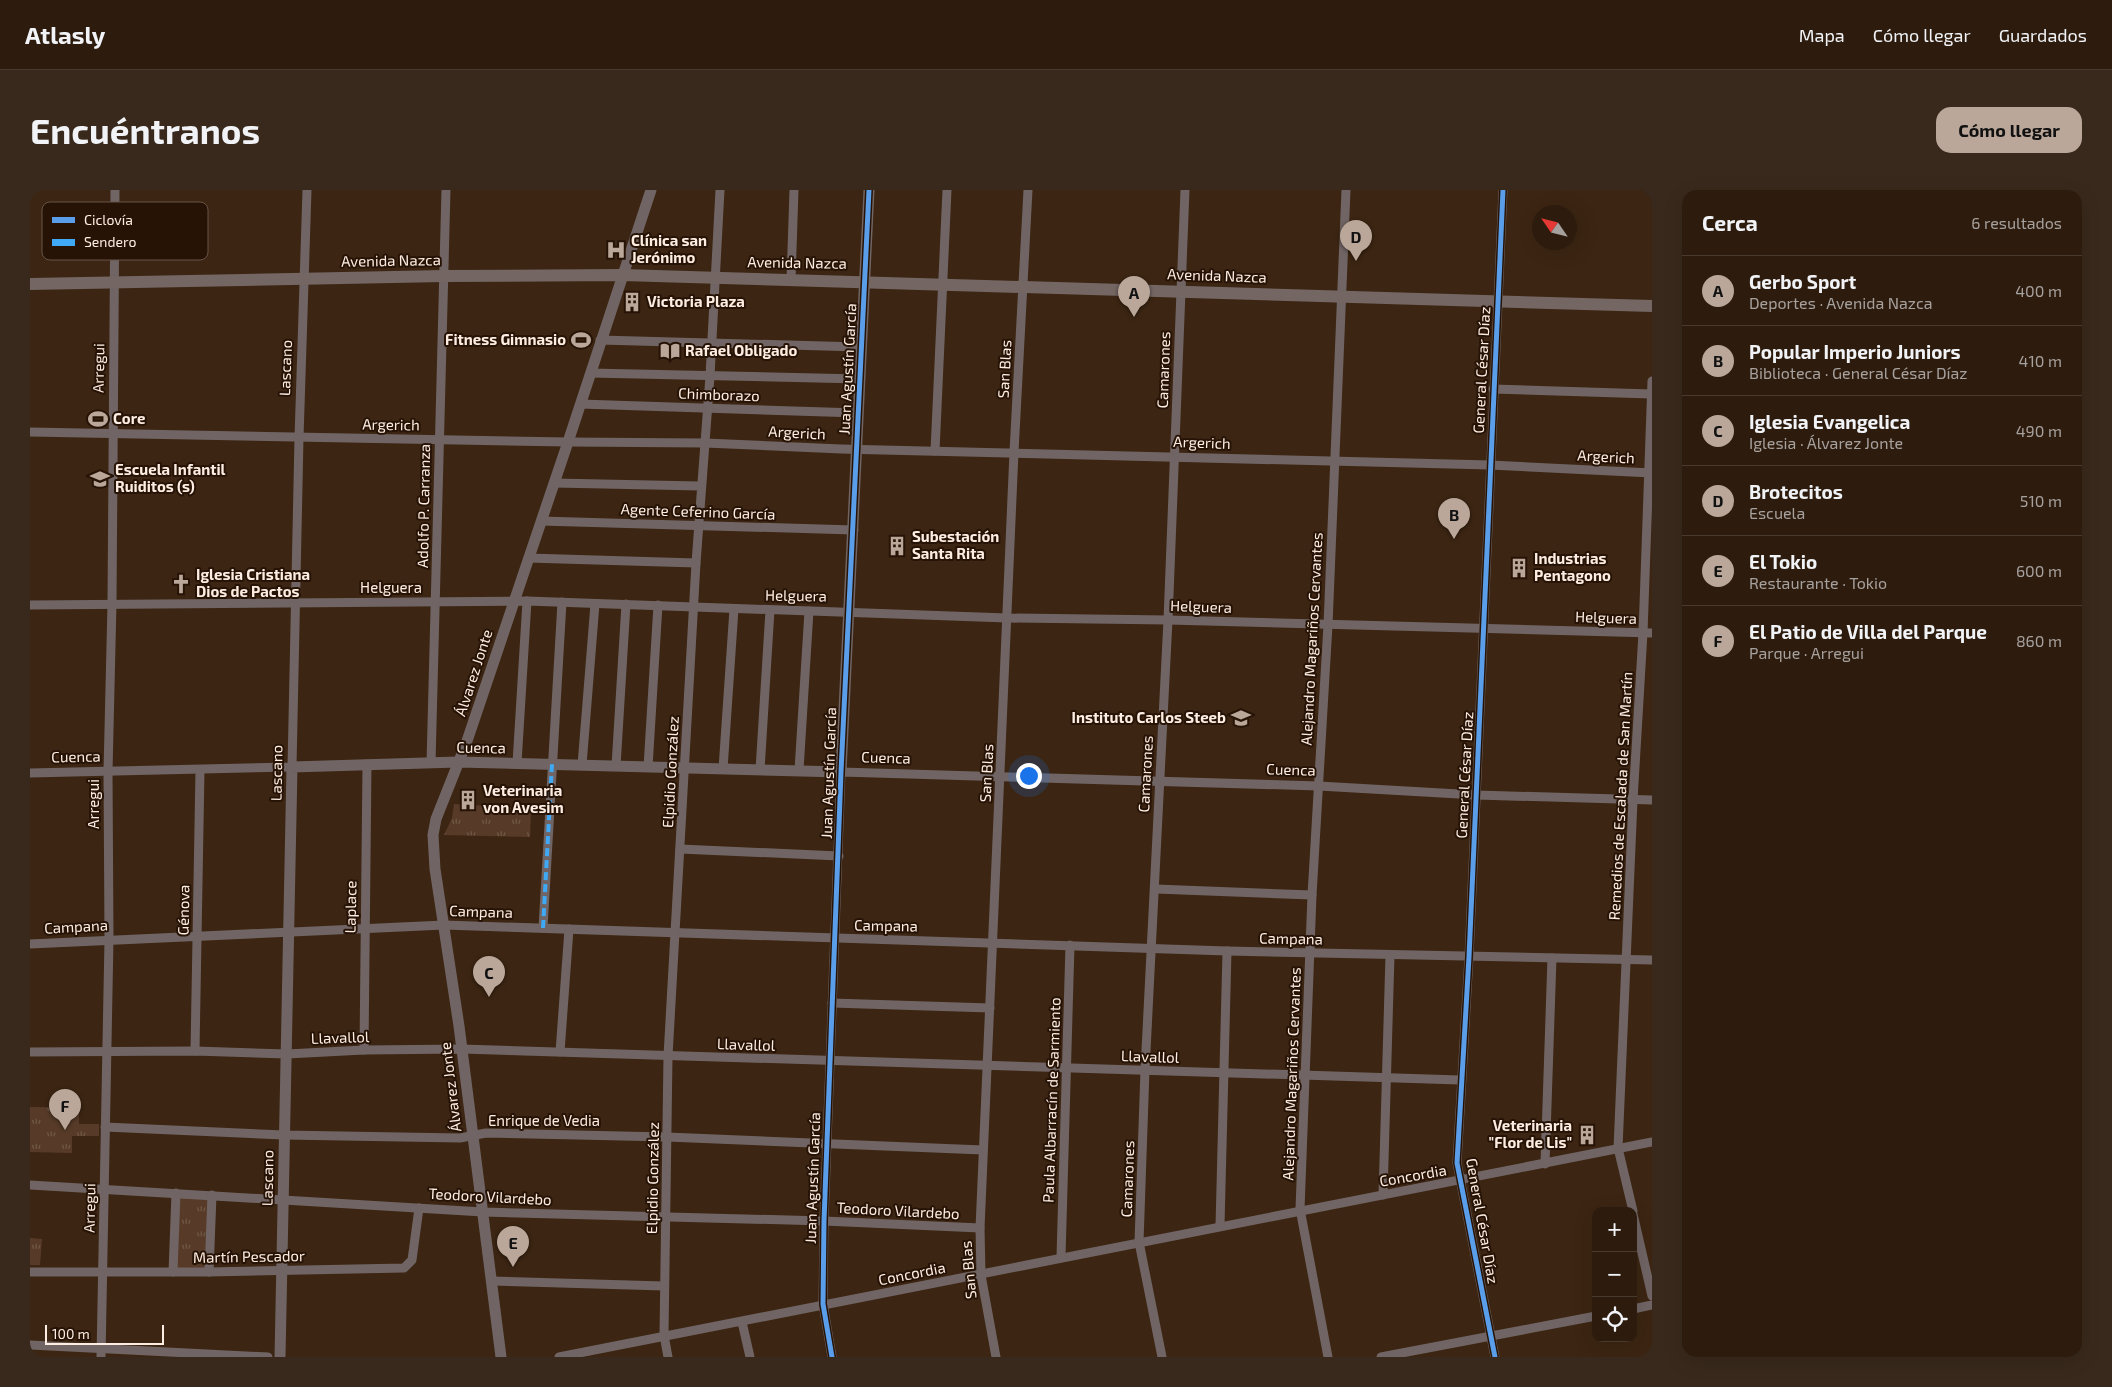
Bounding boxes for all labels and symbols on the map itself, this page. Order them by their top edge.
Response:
legend [42,202,208,260]
north arrow [1532,205,1577,250]
text: Ciclovía [84,211,133,228]
pin: D [1340,220,1372,261]
place label: Clínica san Jerónimo [631,231,707,266]
text: Sendero [84,233,136,250]
hospital icon: Clínica san Jerónimo [605,239,627,261]
street label: Avenida Nazca [341,250,441,270]
street label: Avenida Nazca [747,252,847,272]
street label: Avenida Nazca [1167,264,1267,286]
pin: A [1118,276,1150,317]
building icon: Victoria Plaza [621,291,643,313]
place label: Victoria Plaza [647,292,745,310]
street label: Juan Agustín García [835,303,859,435]
street label: General César Díaz [1469,306,1493,434]
sports icon: Fitness Gimnasio [570,329,592,351]
place label: Fitness Gimnasio [445,330,566,348]
street label: Camarones [1153,331,1173,409]
street label: Lascano [275,339,295,396]
street label: San Blas [993,339,1015,399]
library icon: Rafael Obligado [659,340,681,362]
place label: Rafael Obligado [685,341,798,359]
street label: Arregui [89,343,107,393]
street label: Chimborazo [678,384,760,404]
sports icon: Core [87,408,109,430]
place label: Core [113,409,145,427]
street label: Argerich [362,415,420,433]
street label: Argerich [768,422,826,442]
street label: Argerich [1173,432,1231,452]
street label: Adolfo P. Carranza [413,444,433,568]
street label: Argerich [1577,446,1635,466]
place label: Escuela Infantil Ruiditos (s) [115,460,226,495]
school or university icon: Escuela Infantil Ruiditos (s) [89,468,111,490]
pin: B [1438,498,1470,539]
street label: Agente Ceferino García [620,499,776,523]
place label: Subestación Santa Rita [912,527,999,562]
street label: Alejandro Magariños Cervantes [1296,532,1327,746]
building icon: Subestación Santa Rita [886,535,908,557]
place label: Industrias Pentagono [1534,549,1611,584]
building icon: Industrias Pentagono [1508,557,1530,579]
place label: Iglesia Cristiana Dios de Pactos [196,565,310,600]
church icon: Iglesia Cristiana Dios de Pactos [170,573,192,595]
street label: Helguera [360,578,422,596]
street label: Helguera [765,585,827,605]
street label: Helguera [1170,596,1232,616]
street label: Helguera [1575,607,1637,627]
street label: Álvarez Jonte [451,627,496,718]
street label: Remedios de Escalada de San Martín [1604,671,1636,921]
street label: Juan Agustín García [817,707,839,839]
school or university icon: Instituto Carlos Steeb [1230,707,1252,729]
place label: Instituto Carlos Steeb [1072,708,1226,726]
street label: General César Díaz [1452,711,1476,839]
street label: Elpidio González [658,715,682,828]
street label: Camarones [1134,735,1156,813]
street label: Cuenca [456,738,506,756]
street label: San Blas [975,743,997,803]
street label: Lascano [267,745,285,801]
street label: Cuenca [51,747,101,765]
street label: Cuenca [861,747,911,767]
street label: Cuenca [1266,759,1316,779]
your location [1016,763,1042,789]
street label: Arregui [84,779,102,829]
place label: Veterinaria von Avesim [483,781,564,816]
building icon: Veterinaria von Avesim [457,789,479,811]
street label: Laplace [341,881,359,933]
street label: Génova [174,884,192,936]
street label: Campana [449,901,513,921]
street label: Campana [44,915,108,937]
street label: Campana [854,915,918,935]
street label: Campana [1259,928,1323,948]
pin: C [473,956,505,997]
street label: Alejandro Magariños Cervantes [1278,967,1305,1181]
street label: Paula Albarracín de Sarmiento [1038,997,1064,1203]
street label: Llavallol [310,1027,370,1047]
street label: Llavallol [717,1034,776,1054]
street label: Álvarez Jonte [436,1041,464,1133]
street label: Llavallol [1121,1046,1180,1066]
pin: F [49,1089,81,1130]
street label: Enrique de Vedia [488,1111,600,1129]
street label: Juan Agustín García [801,1112,823,1244]
place label: Veterinaria "Flor de Lis" [1489,1116,1572,1151]
street label: Elpidio González [642,1122,662,1234]
building icon: Veterinaria "Flor de Lis" [1576,1124,1598,1146]
street label: Camarones [1117,1140,1137,1218]
street label: Lascano [258,1150,276,1206]
street label: General César Díaz [1463,1157,1503,1285]
street label: Concordia [1378,1160,1448,1190]
street label: Arregui [80,1183,98,1233]
street label: Teodoro Vilardebo [428,1184,552,1208]
street label: Teodoro Vilardebo [836,1198,960,1222]
pin: E [497,1226,529,1267]
street label: San Blas [956,1240,980,1300]
street label: Martín Pescador [193,1246,305,1266]
street label: Concordia [877,1258,947,1288]
scale bar [45,1322,164,1345]

